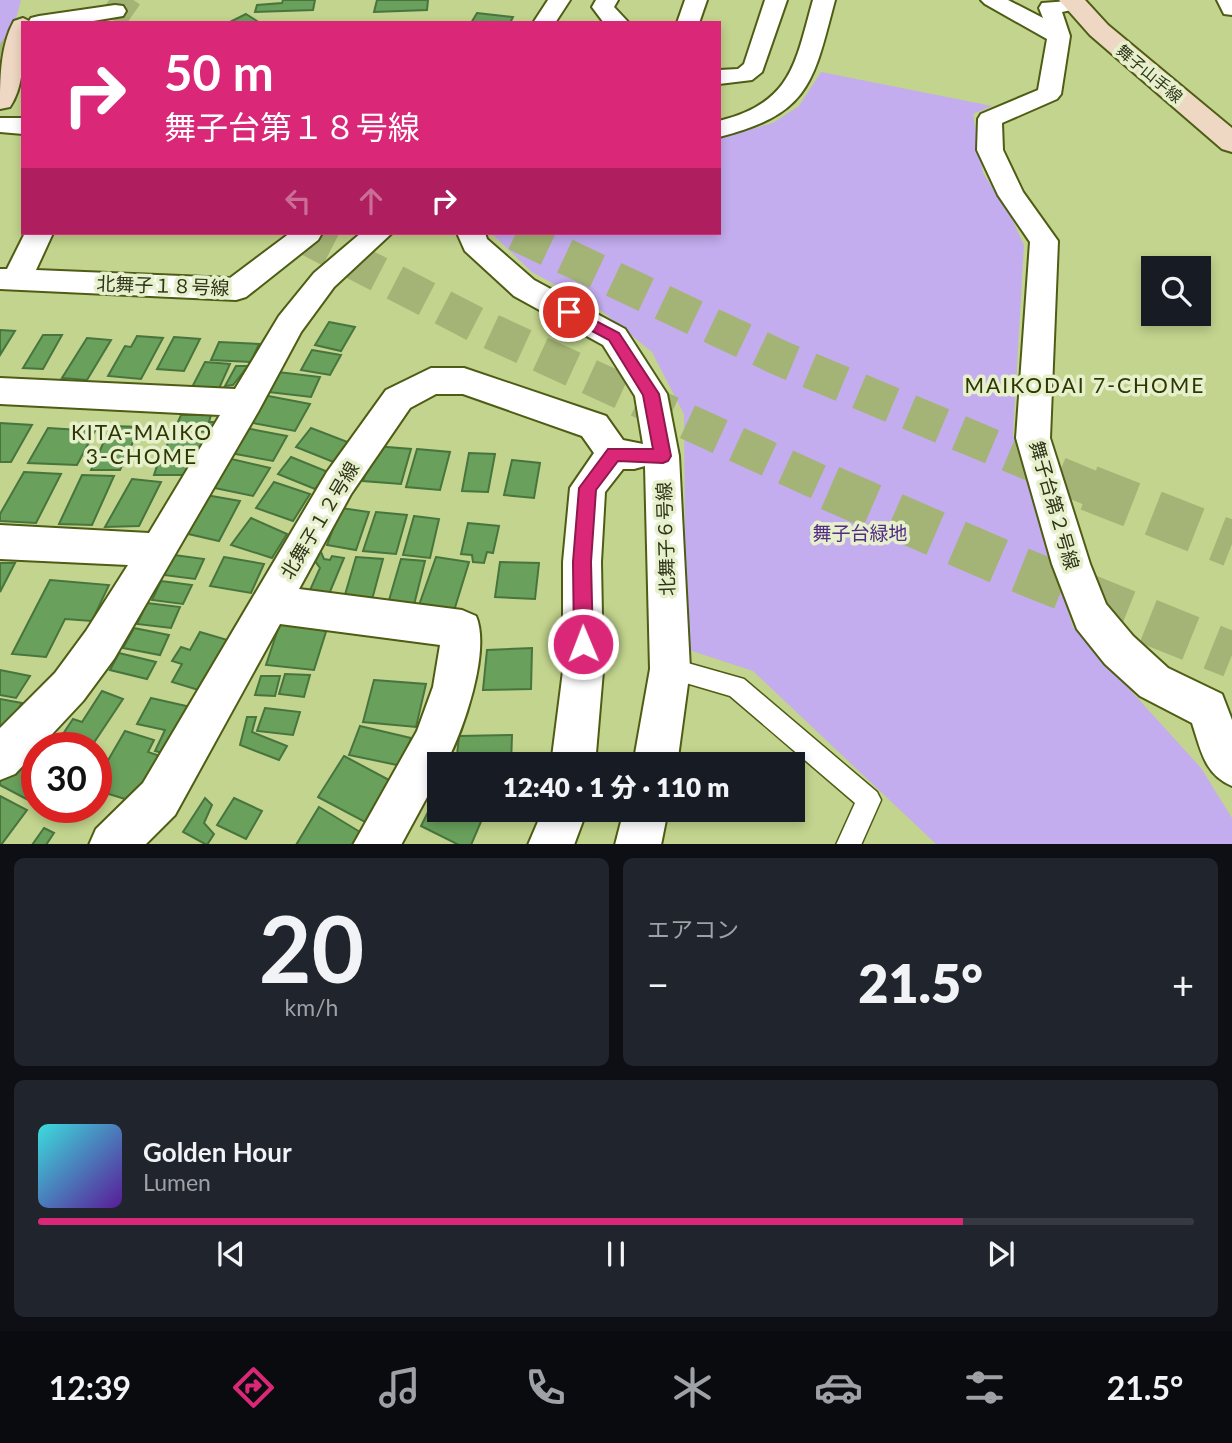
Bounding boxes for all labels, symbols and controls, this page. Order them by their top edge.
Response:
street label: 舞子山手線 [1113,40,1187,106]
text: 50 m [164,43,274,101]
icon: right [49,49,140,140]
text: 舞子台第１８号線 [164,107,420,146]
icon: left [279,182,317,220]
icon: ahead [352,182,390,220]
icon: right [425,182,463,220]
map controls [1141,256,1211,326]
button: search [1141,256,1211,326]
street label: 北舞子１８号線 [96,271,230,299]
pin [539,282,599,342]
icon: arrive [550,293,588,331]
district label: MAIKODAI 7-CHOME [965,372,1205,397]
district label: KITA-MAIKO 3-CHOME [71,419,213,468]
street label: 舞子台第２号線 [1026,438,1084,572]
street label: 北舞子１２号線 [275,457,363,583]
street label: 北舞子６号線 [652,482,678,596]
park label: 舞子台緑地 [812,521,908,544]
position arrow [546,607,620,681]
speed limit sign: 30 [21,732,112,823]
text: 12:40 · 1 分 · 110 m [503,771,729,803]
text: 20 [259,893,364,1002]
text: エアコン [647,915,739,943]
text: 21.5° [858,952,983,1014]
text: − [647,961,669,1007]
text: + [1172,961,1194,1007]
text: km/h [285,993,338,1021]
text: Golden Hour [143,1136,292,1168]
text: Lumen [143,1168,211,1196]
icon: previous [212,1235,250,1273]
icon: pause [597,1235,635,1273]
icon: next [982,1235,1020,1273]
icon: directions [229,1363,278,1412]
icon: music [375,1363,424,1412]
icon: phone [521,1363,570,1412]
icon: climate [668,1363,717,1412]
icon: car [814,1363,863,1412]
icon: filters [960,1363,1009,1412]
text: 12:39 [49,1368,131,1407]
text: 21.5° [1107,1368,1183,1407]

